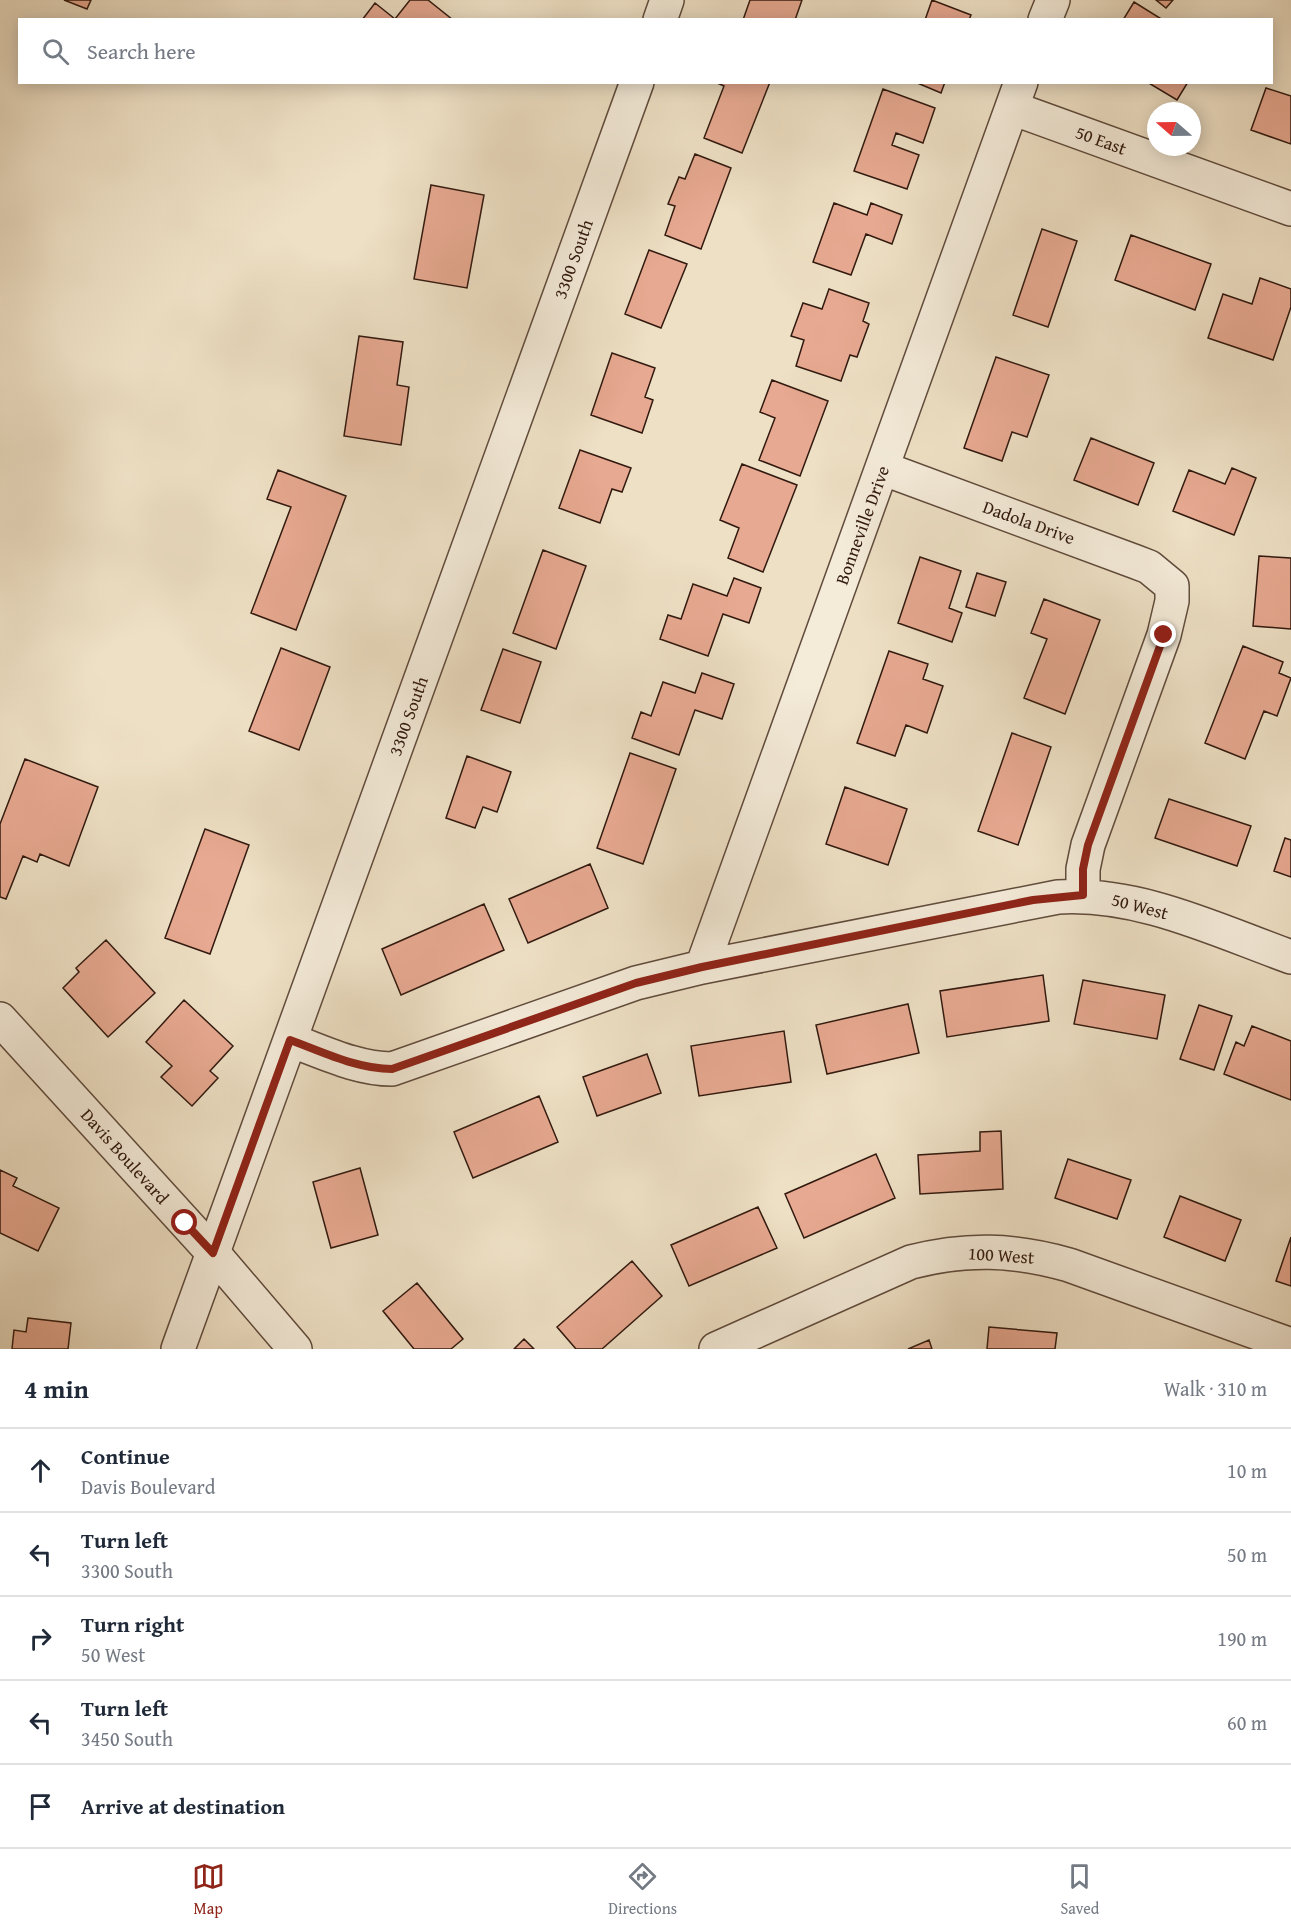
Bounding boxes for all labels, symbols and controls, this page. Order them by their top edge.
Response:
search box [18,18,1273,84]
icon: search [39,35,72,68]
text: Search here [87,35,196,67]
north arrow [1147,102,1201,156]
street label: 50 East [1072,118,1131,162]
street label: 3300 South [546,215,600,303]
street label: Bonneville Drive [828,462,896,588]
street label: Dadola Drive [979,493,1079,551]
route end [1150,621,1176,647]
street label: 3300 South [381,672,435,760]
street label: 50 West [1109,885,1172,927]
street label: Davis Boulevard [75,1102,176,1210]
route start [171,1209,197,1235]
street label: 100 West [967,1239,1036,1271]
text: 4 min [24,1369,89,1408]
text: Walk · 310 m [1164,1374,1267,1403]
text: Continue [81,1440,170,1472]
icon: ahead [24,1454,57,1487]
text: 10 m [1227,1456,1267,1485]
text: Davis Boulevard [81,1472,215,1501]
text: Turn left [81,1524,168,1556]
icon: left [24,1538,57,1571]
text: 50 m [1227,1540,1267,1569]
text: 3300 South [81,1556,173,1585]
text: Turn right [81,1608,184,1640]
icon: right [24,1622,57,1655]
text: 190 m [1217,1624,1267,1653]
text: 50 West [81,1640,145,1669]
text: Turn left [81,1692,168,1724]
icon: left [24,1706,57,1739]
text: 60 m [1227,1708,1267,1737]
text: 3450 South [81,1724,173,1753]
icon: arrive [24,1790,57,1823]
text: Arrive at destination [81,1790,285,1822]
tab: Map [192,1860,225,1920]
tab: Directions [608,1860,677,1920]
tab: Saved [1060,1860,1099,1920]

